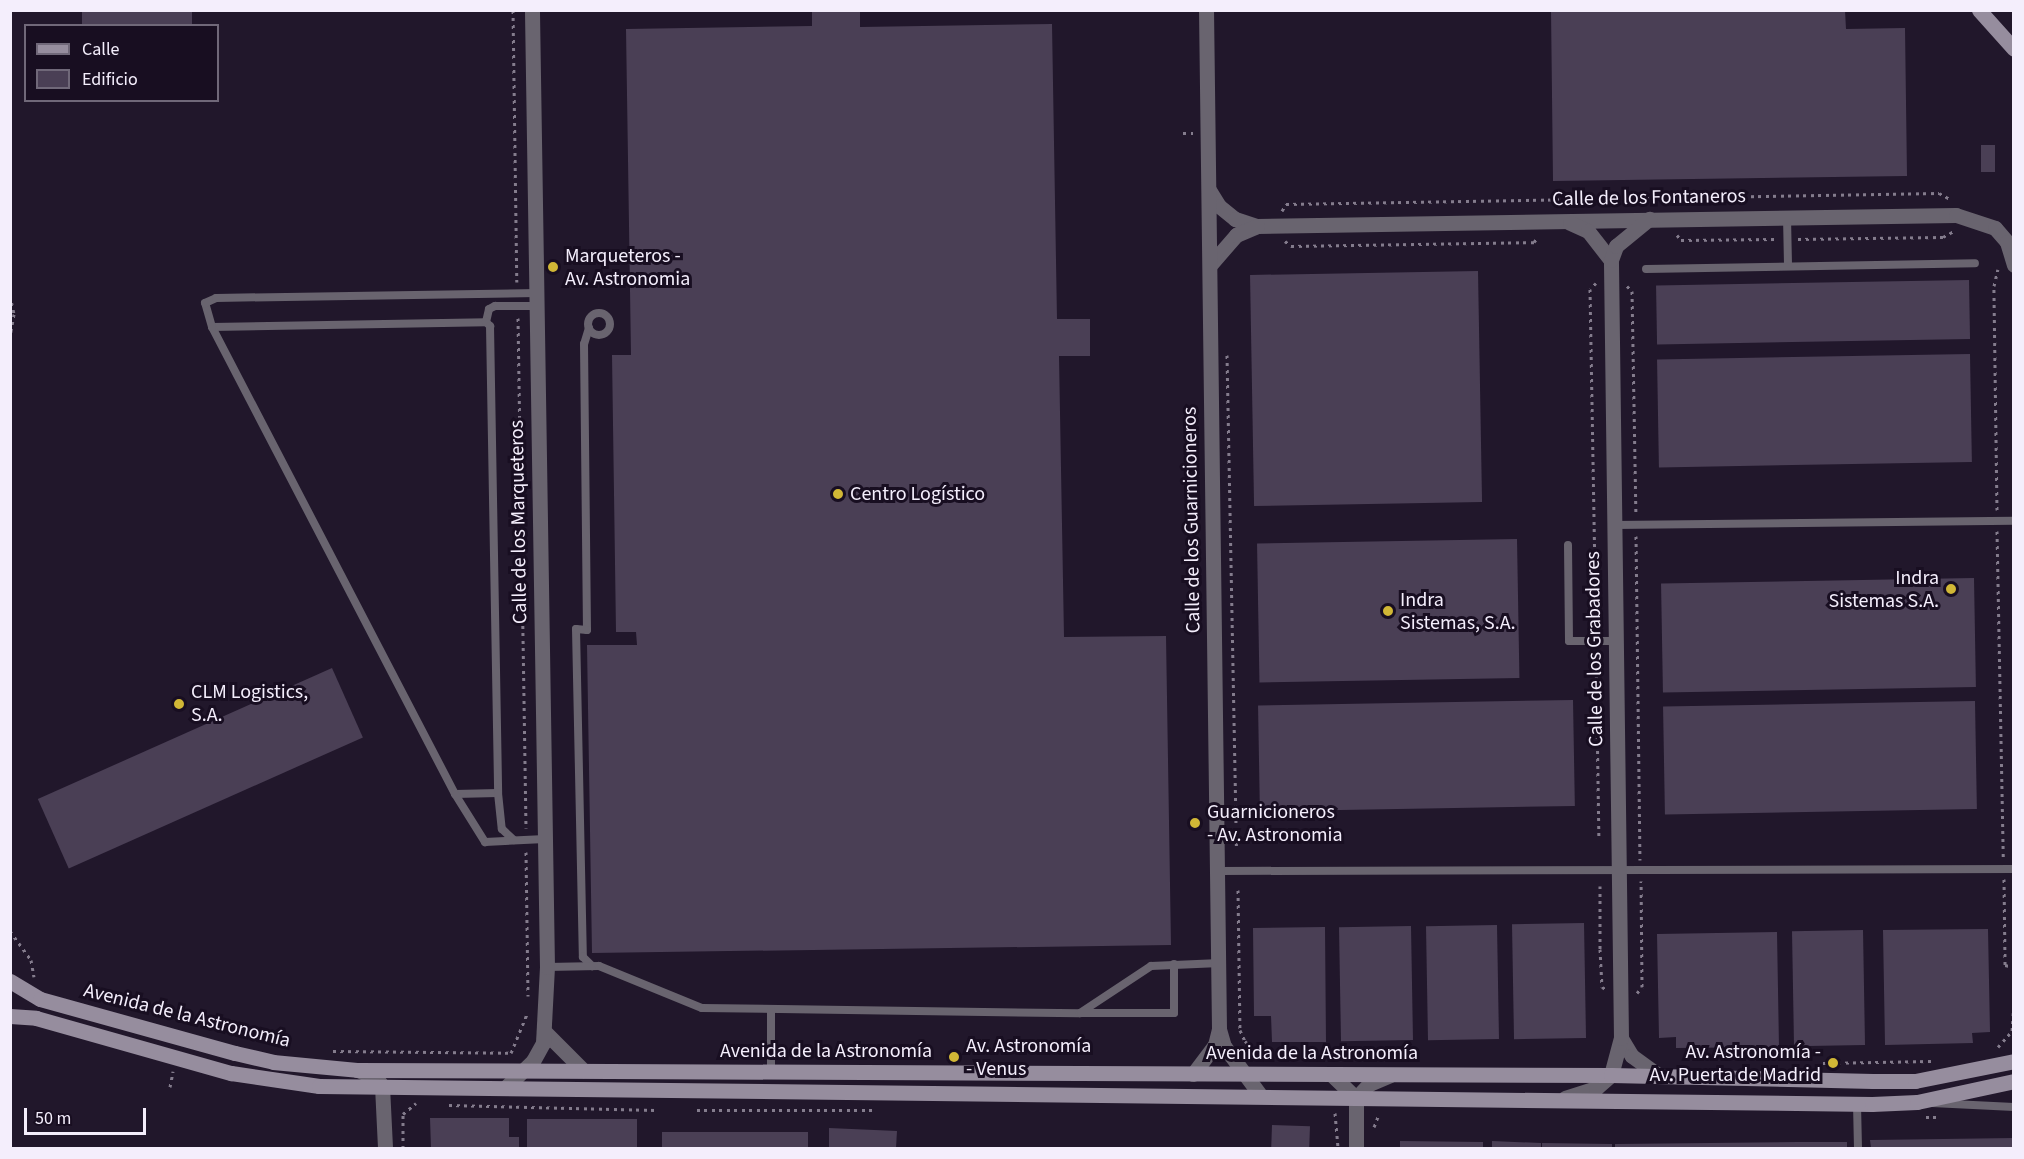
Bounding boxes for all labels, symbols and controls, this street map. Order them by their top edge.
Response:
legend [24,24,219,102]
text: Calle [82,37,119,62]
text: Edificio [82,67,138,92]
street label: Calle de los Fontaneros [1552,184,1746,212]
place label: Marqueteros - Av. Astronomia [565,244,690,291]
marker: Marqueteros - Av. Astronomia [546,260,560,274]
street label: Calle de los Guarnicioneros [1178,406,1206,634]
street label: Calle de los Marqueteros [505,420,533,624]
place label: Centro Logístico [850,482,985,506]
marker: Centro Logístico [831,487,845,501]
street label: Calle de los Grabadores [1581,551,1609,747]
place label: Indra Sistemas S.A. [1828,566,1939,613]
marker: Indra Sistemas S.A. [1944,582,1958,596]
place label: Indra Sistemas, S.A. [1400,588,1516,635]
marker: Indra Sistemas, S.A. [1381,604,1395,618]
place label: CLM Logistics, S.A. [191,680,308,727]
marker: CLM Logistics, S.A. [172,697,186,711]
place label: Guarnicioneros - Av. Astronomia [1207,800,1343,847]
marker: Guarnicioneros - Av. Astronomia [1188,816,1202,830]
street label: Avenida de la Astronomía [81,979,293,1053]
place label: Av. Astronomía - Venus [966,1034,1091,1081]
street label: Avenida de la Astronomía [720,1039,932,1063]
place label: Av. Astronomía - Av. Puerta de Madrid [1649,1040,1821,1087]
street label: Avenida de la Astronomía [1206,1041,1418,1065]
marker: Av. Astronomía - Venus [947,1050,961,1064]
marker: Av. Astronomía - Av. Puerta de Madrid [1826,1056,1840,1070]
scale bar [27,1096,148,1134]
text: 50 m [35,1106,71,1131]

